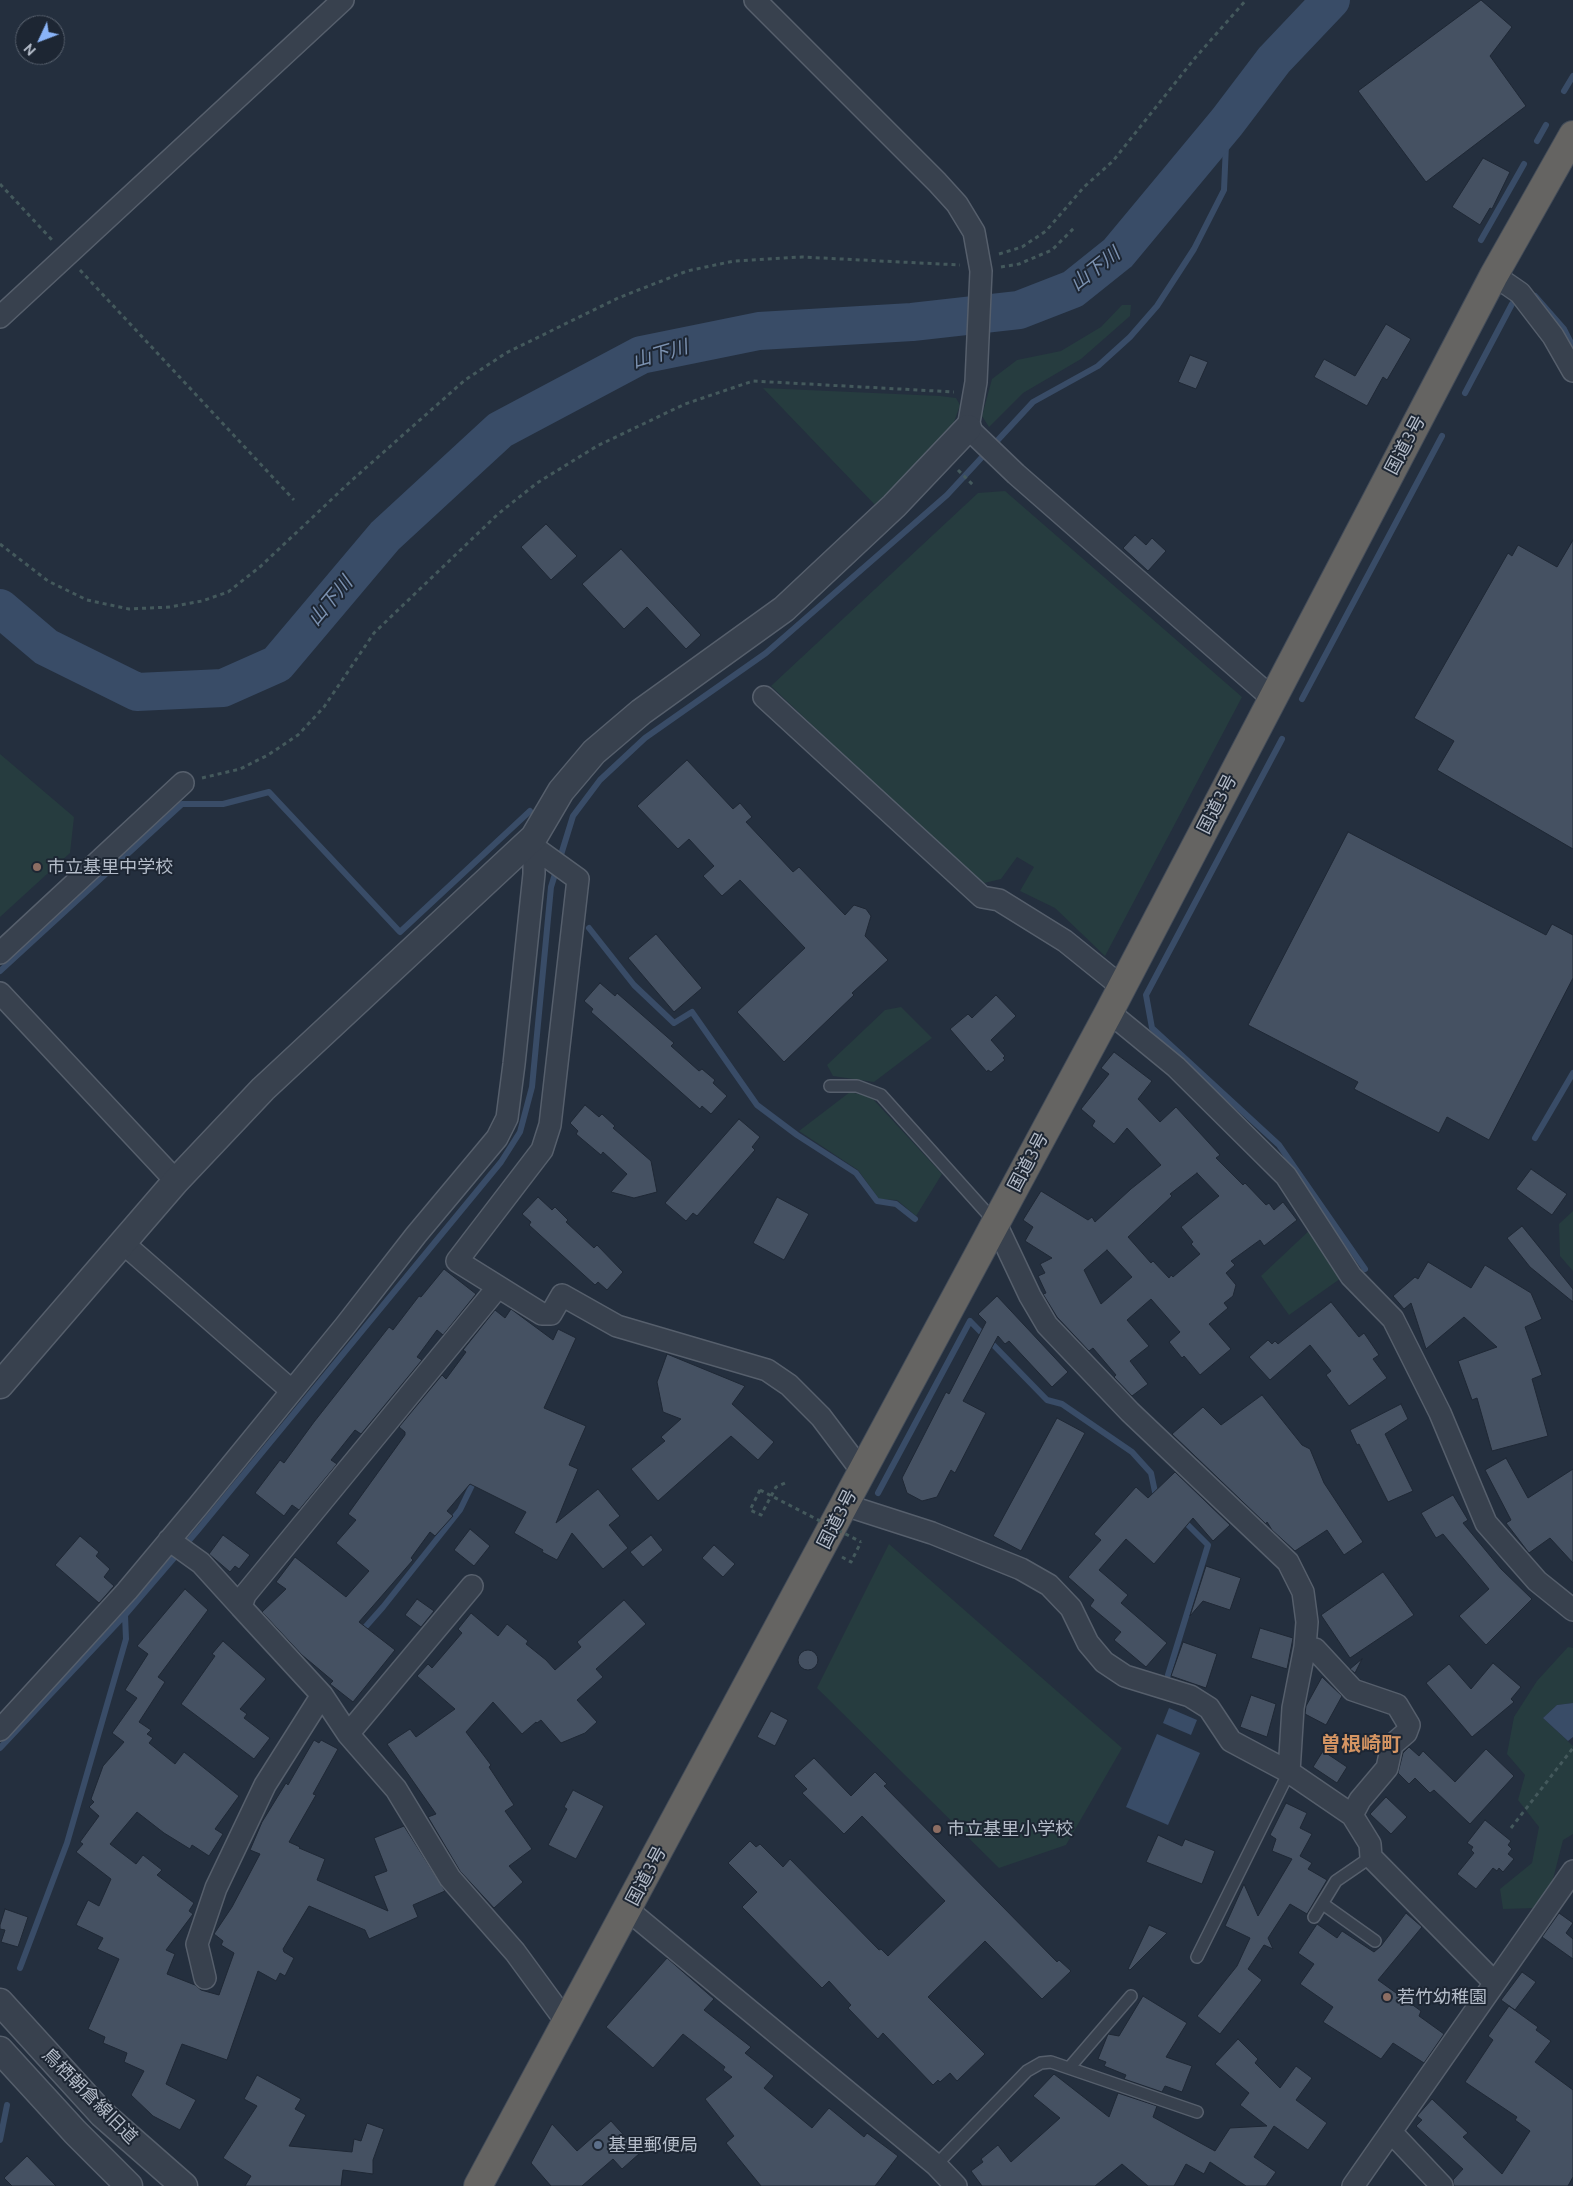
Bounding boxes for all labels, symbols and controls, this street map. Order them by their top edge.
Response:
north arrow [15,15,65,65]
text: N [20,40,39,59]
water label: 山下川 [1066,242,1124,296]
water label: 山下川 [629,335,691,373]
street label: 国道3号 [1380,412,1430,478]
water label: 山下川 [303,572,357,630]
street label: 国道3号 [1193,771,1241,837]
place label: 市立基里中学校 [47,856,173,878]
marker: 市立基里中学校 [31,861,43,873]
street label: 国道3号 [1003,1129,1053,1195]
street label: 国道3号 [813,1486,861,1552]
district label: 曽根崎町 [1321,1732,1401,1756]
place label: 市立基里小学校 [947,1818,1073,1840]
marker: 市立基里小学校 [931,1823,943,1835]
street label: 国道3号 [621,1843,671,1909]
place label: 若竹幼稚園 [1397,1986,1487,2008]
marker: 若竹幼稚園 [1381,1991,1393,2003]
street label: 鳥栖朝倉線旧道 [38,2044,142,2148]
place label: 基里郵便局 [608,2134,698,2156]
marker: 基里郵便局 [592,2139,604,2151]

